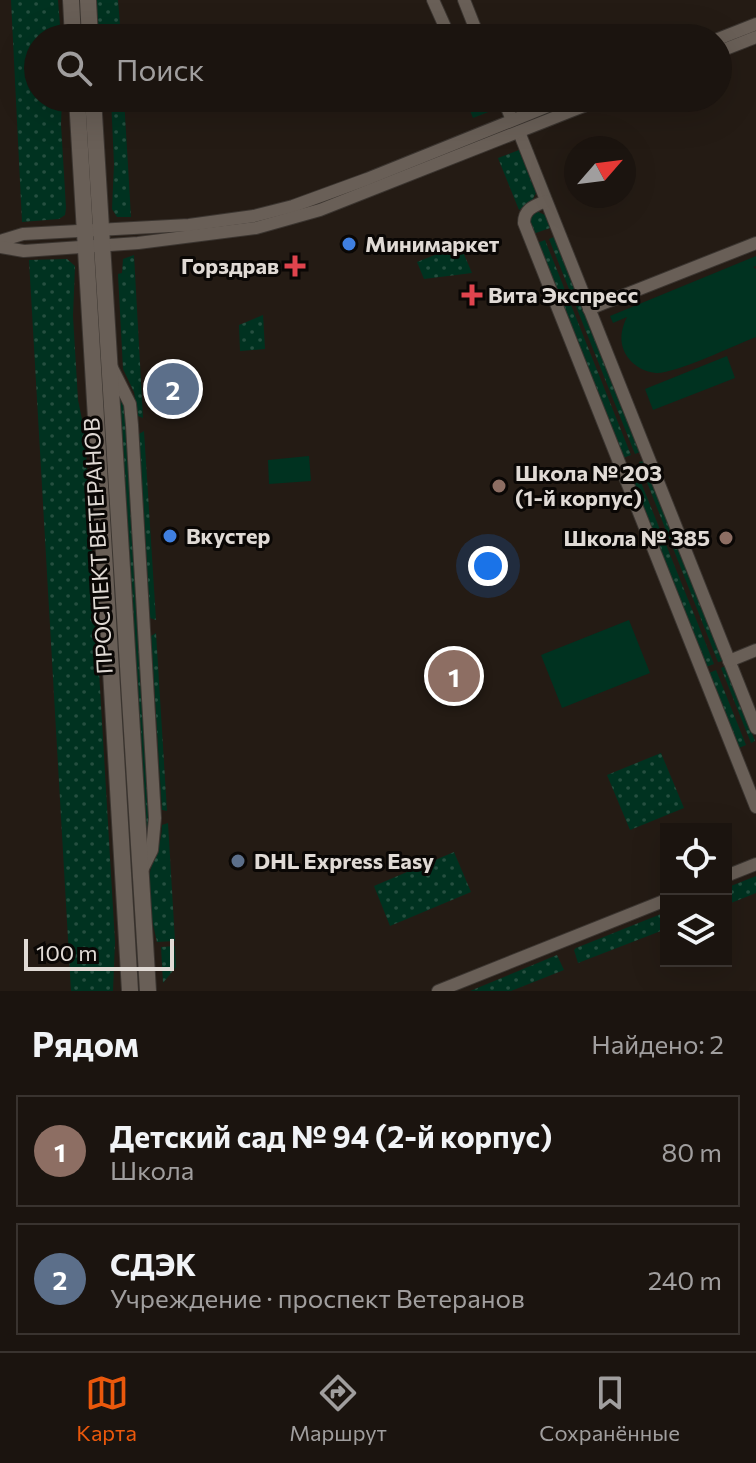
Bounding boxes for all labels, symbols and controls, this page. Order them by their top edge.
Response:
search box [24,24,732,112]
icon: search [52,46,96,90]
text: Поиск [116,50,204,87]
north arrow [564,136,636,208]
place label: Минимаркет [365,230,500,257]
marker: Минимаркет [340,235,358,253]
place label: Горздрав [181,252,279,279]
marker: Горздрав [286,257,304,275]
place label: Вита Экспресс [488,281,638,308]
marker: Вита Экспресс [463,286,481,304]
pin: 2 [147,359,199,419]
street label: ПРОСПЕКТ ВЕТЕРАНОВ [77,417,118,675]
place label: Школа № 203 (1-й корпус) [515,459,662,511]
marker: Школа № 203 (1-й корпус) [490,477,508,495]
place label: Вкустер [186,522,271,549]
place label: Школа № 385 [563,524,710,551]
marker: Вкустер [161,527,179,545]
marker: Школа № 385 [717,529,735,547]
your location [468,546,508,586]
pin: 1 [428,646,480,706]
map controls [660,823,732,967]
button: locate [660,823,732,895]
place label: DHL Express Easy [254,847,434,874]
marker: DHL Express Easy [229,852,247,870]
button: layers [660,895,732,967]
scale bar [24,935,174,971]
text: 100 m [36,939,98,966]
text: Рядом [32,1022,139,1064]
text: Найдено: 2 [591,1028,724,1059]
text: Детский сад № 94 (2-й корпус) [110,1117,552,1154]
text: 1 [54,1136,66,1167]
text: 80 m [662,1136,722,1167]
text: Школа [110,1154,194,1185]
text: СДЭК [110,1245,196,1282]
text: 2 [53,1264,67,1295]
text: 240 m [648,1264,722,1295]
text: Учреждение · проспект Ветеранов [110,1282,525,1313]
tab: Карта [76,1371,137,1446]
tab: Маршрут [289,1371,387,1446]
tab: Сохранённые [539,1371,680,1446]

